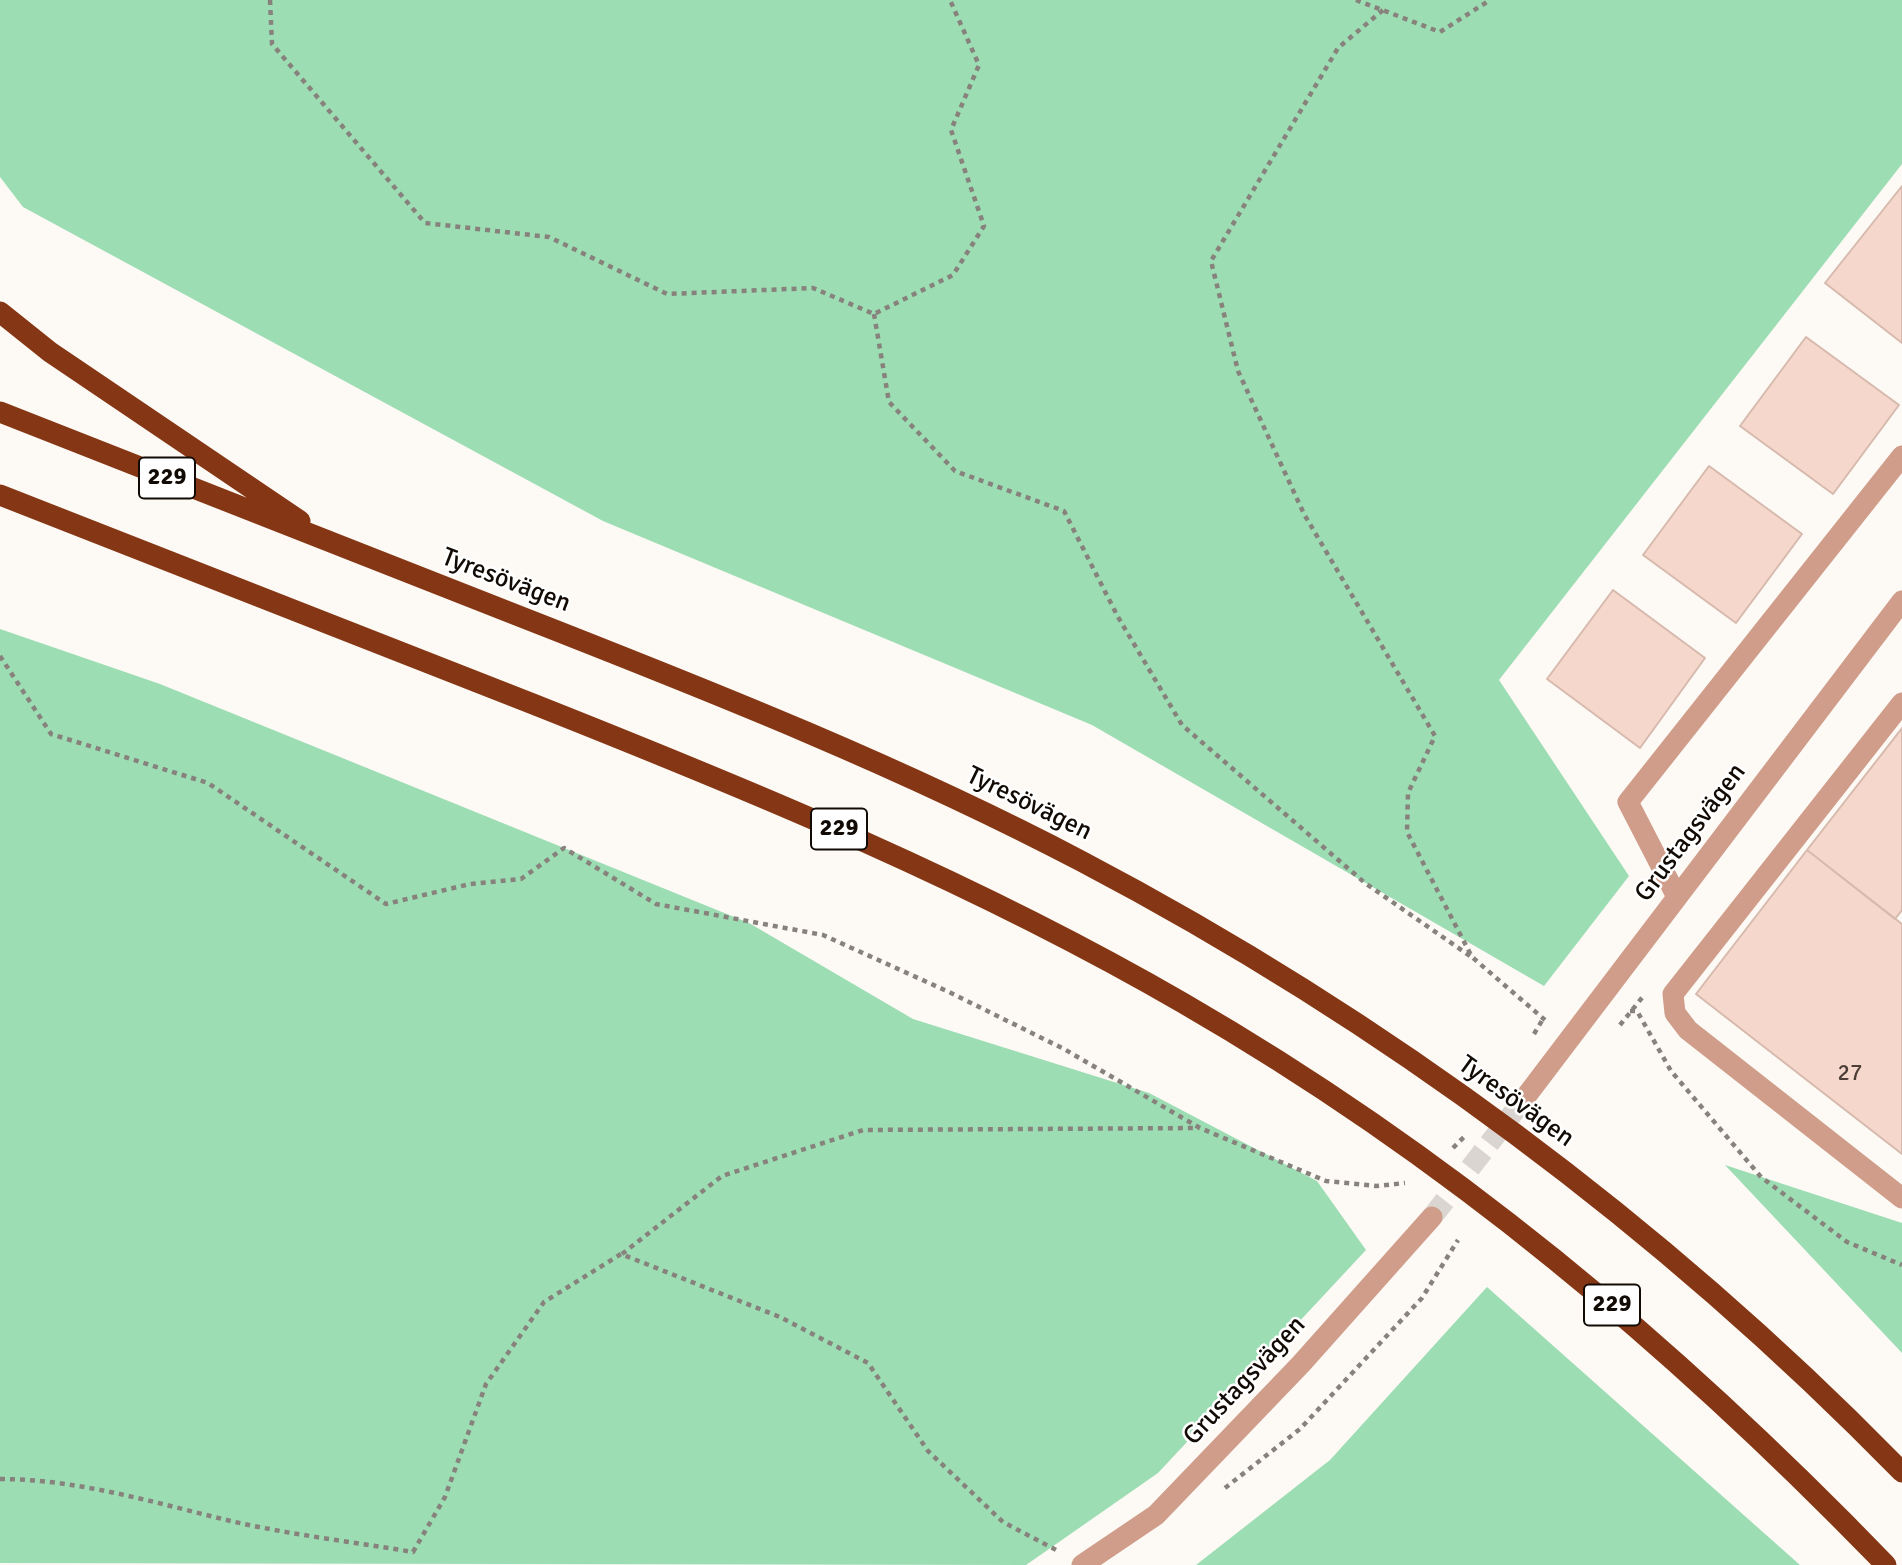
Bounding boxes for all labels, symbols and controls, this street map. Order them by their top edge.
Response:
road number: 229 [139,458,195,499]
street label: Tyresövägen [437,542,575,620]
street label: Grustagsvägen [1629,758,1753,908]
street label: Tyresövägen [961,760,1097,848]
road number: 229 [811,808,867,850]
street label: Tyresövägen [1452,1050,1580,1154]
house number: 27 [1838,1060,1862,1088]
road number: 229 [1584,1284,1640,1325]
street label: Grustagsvägen [1177,1310,1313,1452]

